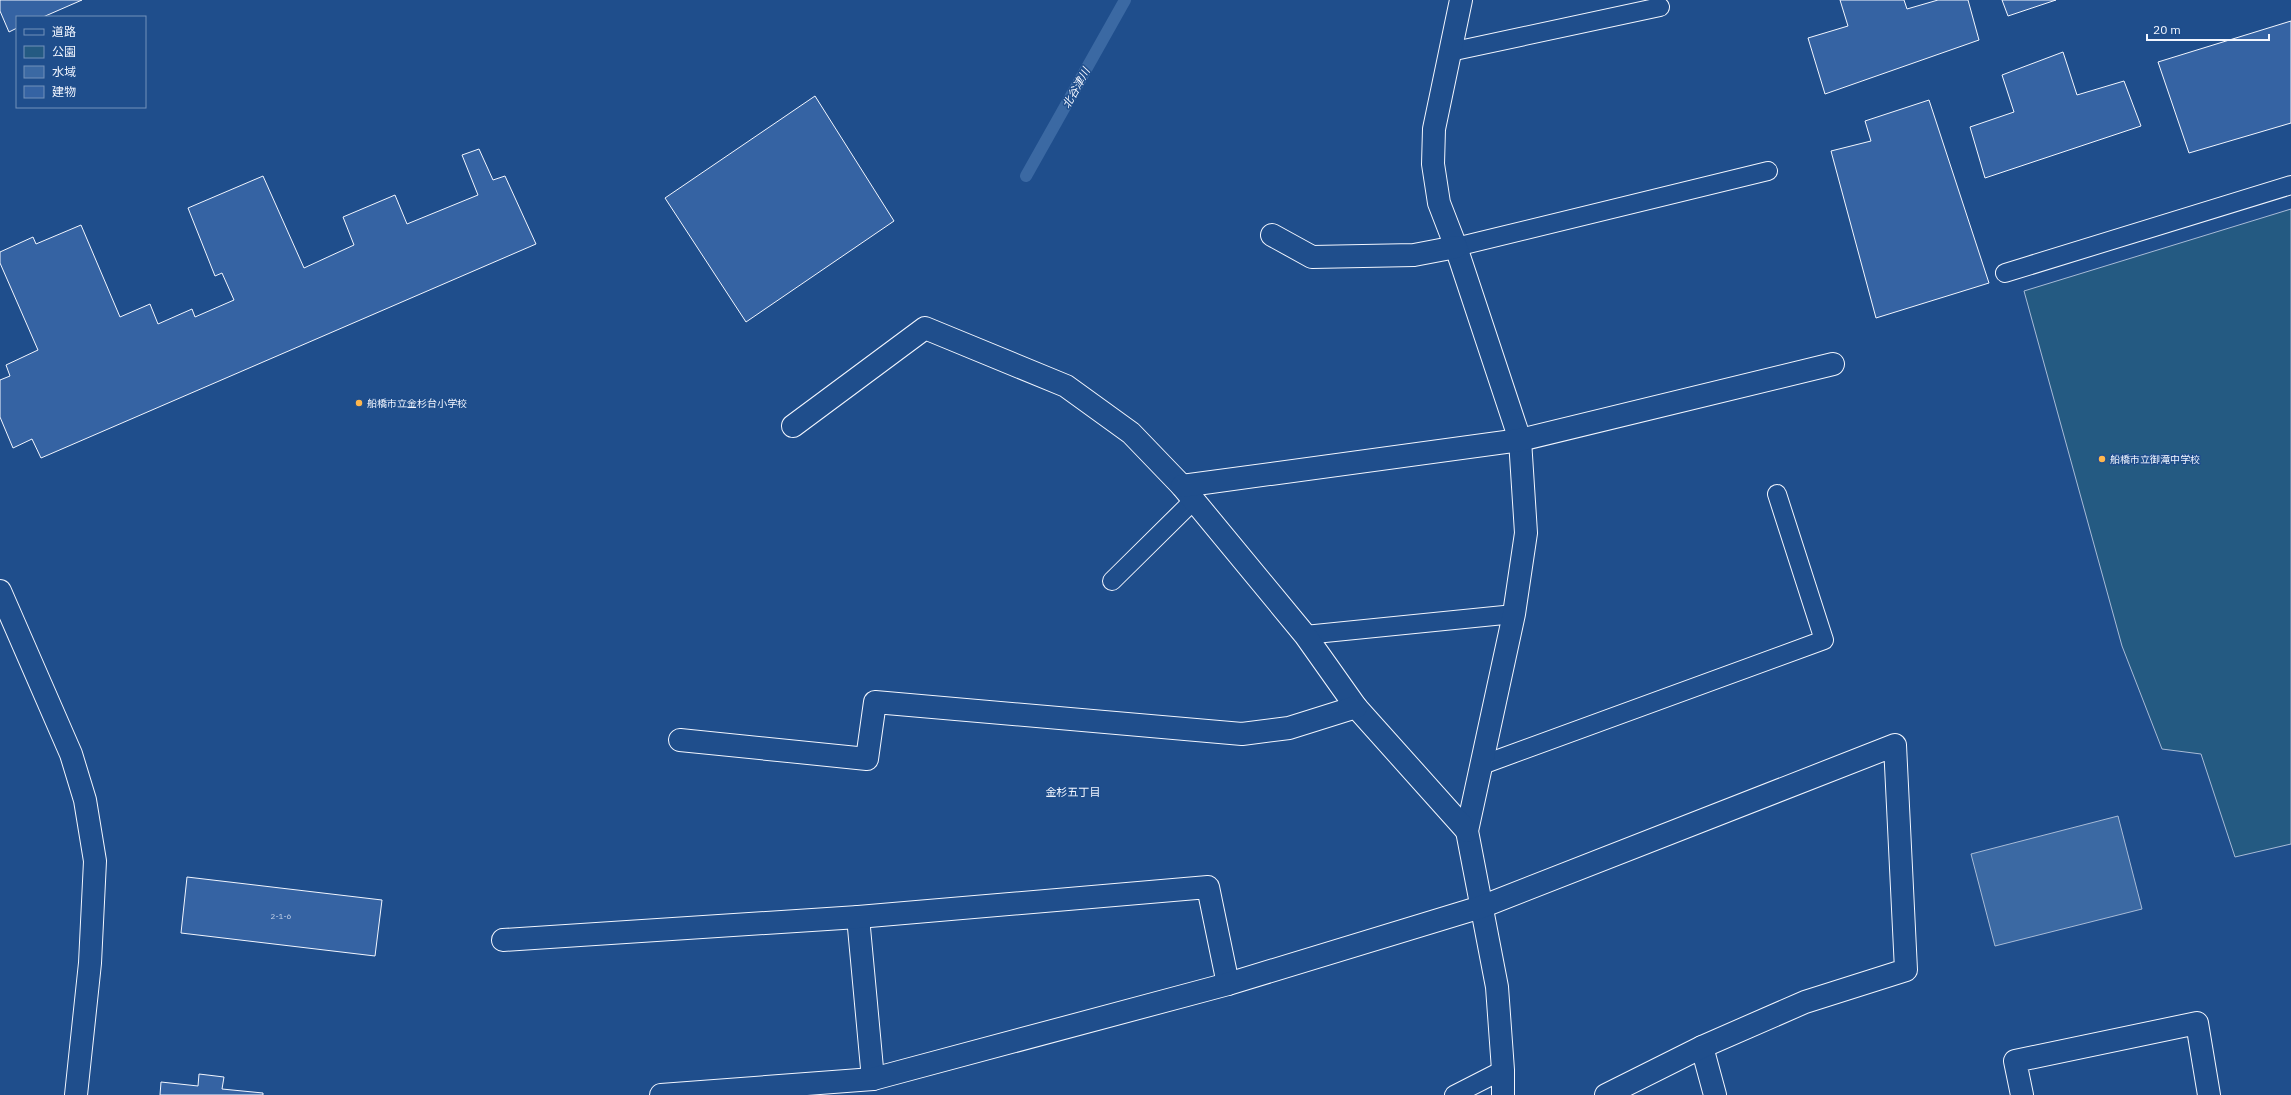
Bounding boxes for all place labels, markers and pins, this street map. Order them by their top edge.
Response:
place label: 船橋市立金杉台小学校 [367,397,467,410]
marker: 船橋市立金杉台小学校 [354,398,364,408]
place label: 船橋市立御滝中学校 [2110,453,2200,466]
marker: 船橋市立御滝中学校 [2097,454,2107,464]

